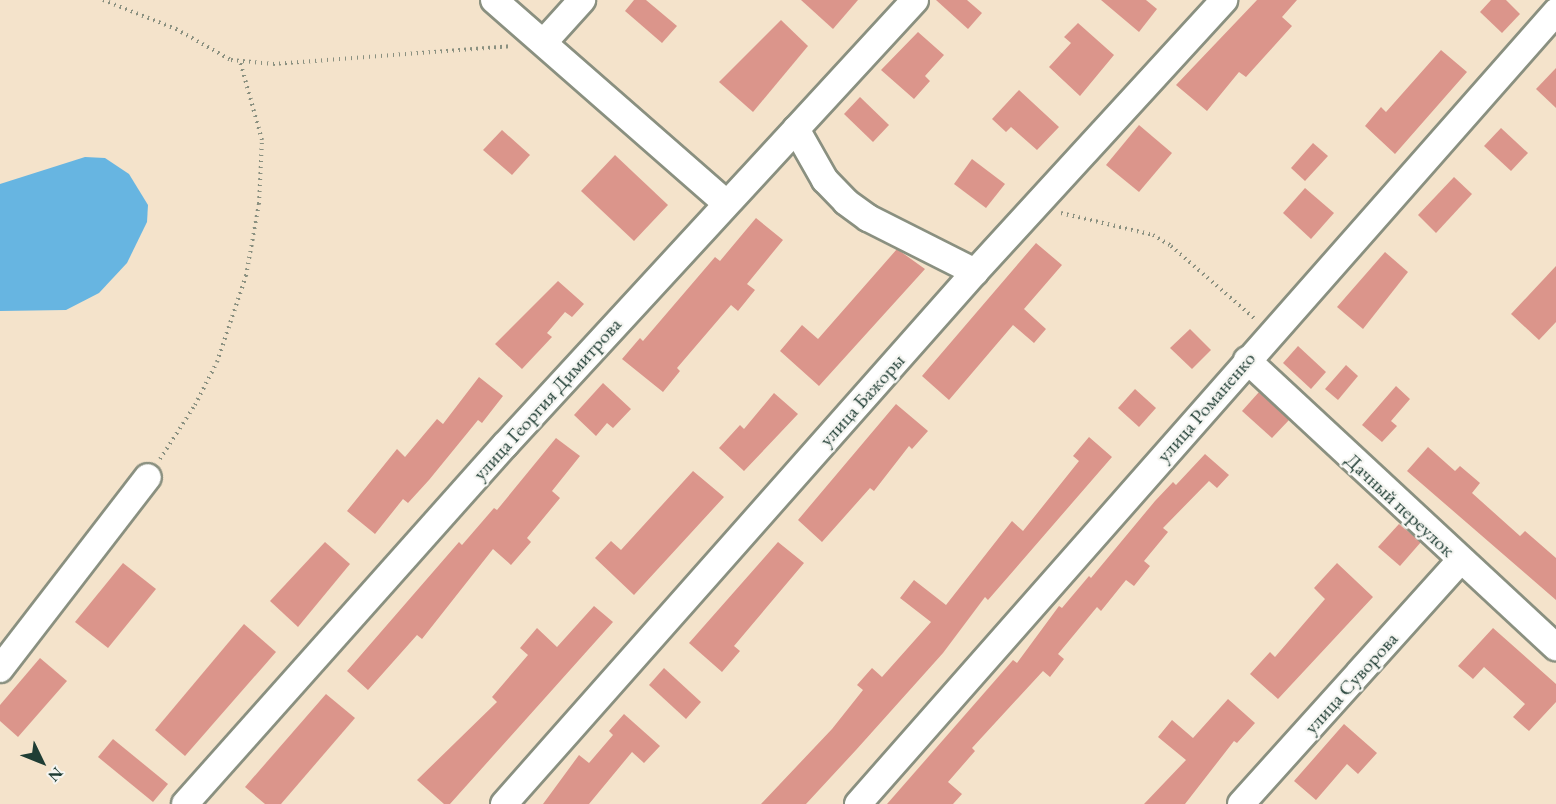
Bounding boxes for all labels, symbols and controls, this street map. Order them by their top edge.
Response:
street label: улица Георгия Димитрова [468,313,626,485]
street label: улица Романенко [1151,347,1261,467]
street label: улица Бажоры [814,349,910,451]
street label: Дачный переулок [1340,448,1460,562]
street label: улица Суворова [1299,627,1403,739]
north arrow [12,732,72,792]
text: N [43,763,68,787]

